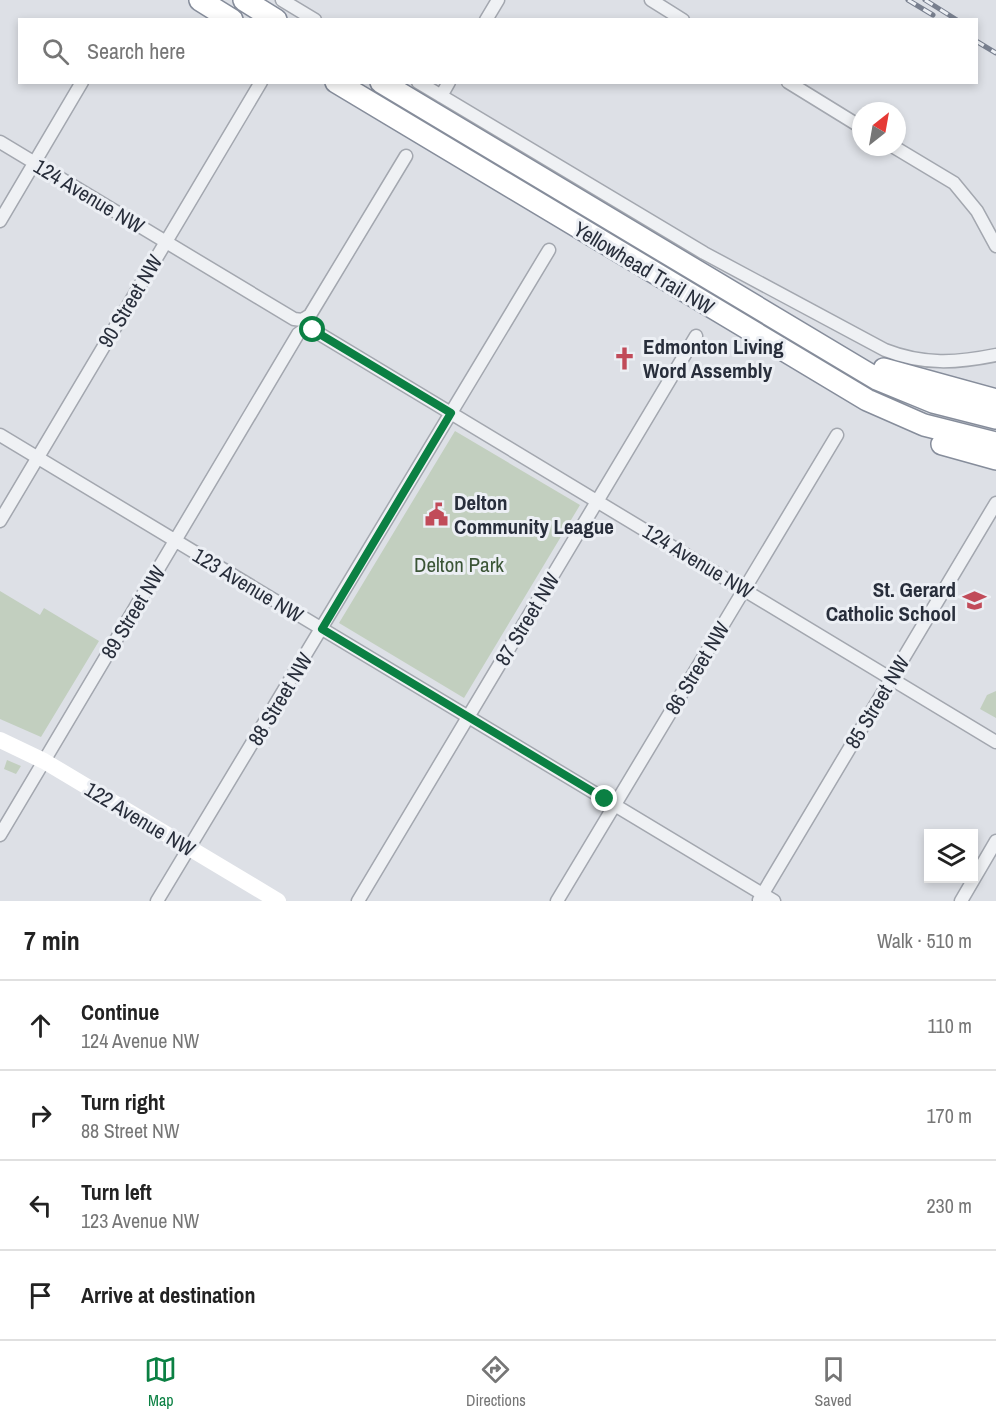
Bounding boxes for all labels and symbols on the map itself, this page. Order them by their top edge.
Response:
north arrow [852,102,906,156]
street label: 124 Avenue NW [28,152,150,241]
street label: Yellowhead Trail NW [568,215,720,322]
street label: 90 Street NW [91,249,169,353]
route start [299,316,325,342]
place label: Edmonton Living Word Assembly [643,332,784,385]
church icon: Edmonton Living Word Assembly [612,345,638,371]
place label: Delton Community League [454,488,614,541]
public building icon: Delton Community League [423,501,449,527]
street label: 124 Avenue NW [637,517,759,606]
street label: 123 Avenue NW [187,541,309,630]
park label: Delton Park [414,550,504,579]
street label: 89 Street NW [94,560,172,664]
street label: 87 Street NW [488,567,566,671]
place label: St. Gerard Catholic School [826,575,956,628]
school or university icon: St. Gerard Catholic School [961,588,987,614]
street label: 86 Street NW [658,616,736,720]
street label: 88 Street NW [241,647,319,751]
street label: 85 Street NW [838,650,916,754]
street label: 122 Avenue NW [79,775,201,864]
route end [591,785,617,811]

